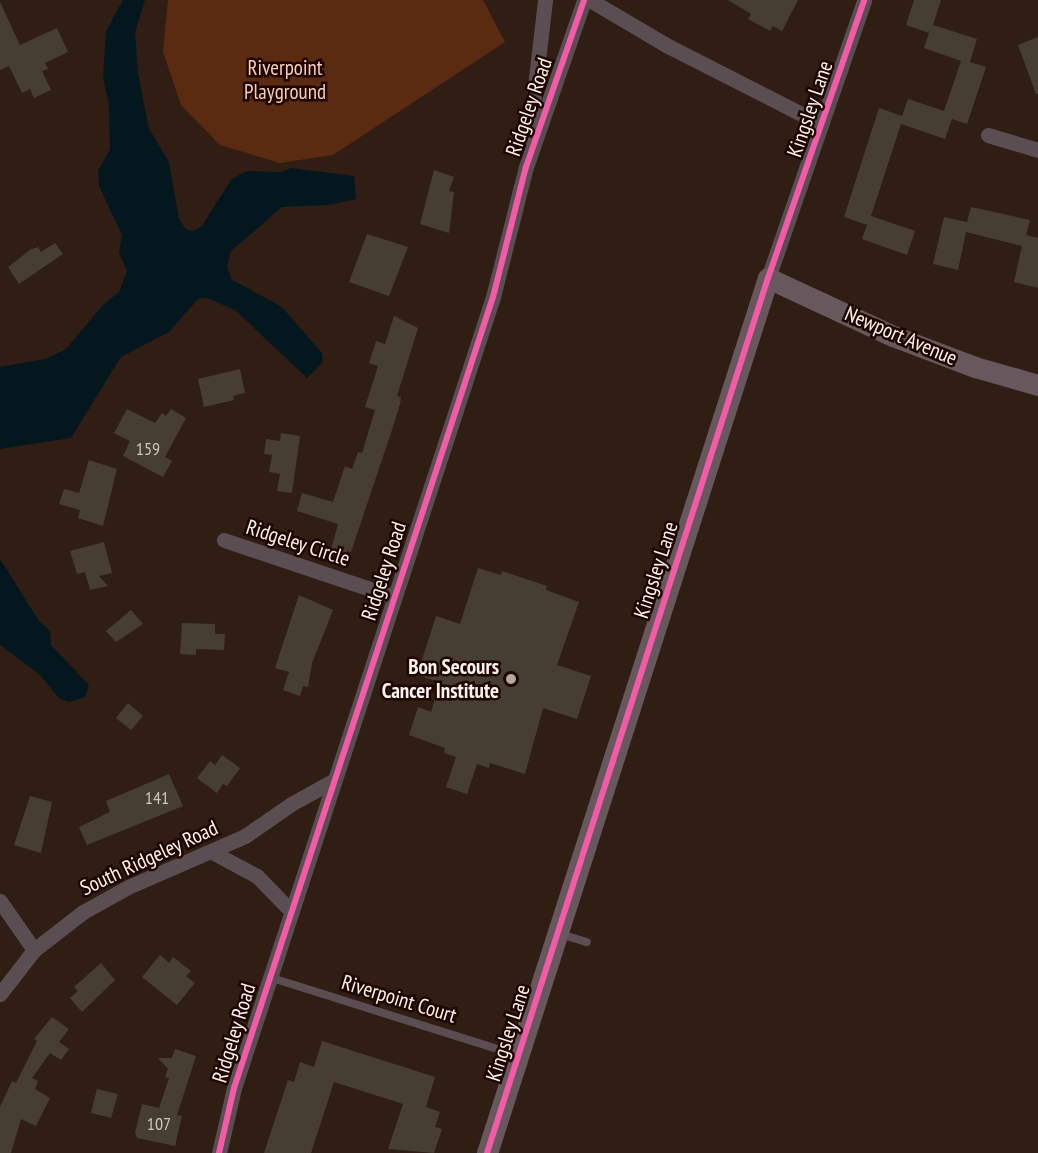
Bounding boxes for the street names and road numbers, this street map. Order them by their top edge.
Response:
street label: Ridgeley Road [500,54,558,160]
street label: Kingsley Lane [782,57,838,161]
street label: Newport Avenue [841,301,961,371]
street label: Ridgeley Circle [243,514,353,572]
street label: Ridgeley Road [356,518,412,624]
street label: Kingsley Lane [628,518,684,622]
street label: South Ridgeley Road [76,815,222,901]
street label: Riverpoint Court [339,970,459,1028]
street label: Ridgeley Road [207,980,261,1086]
street label: Kingsley Lane [480,981,536,1085]

